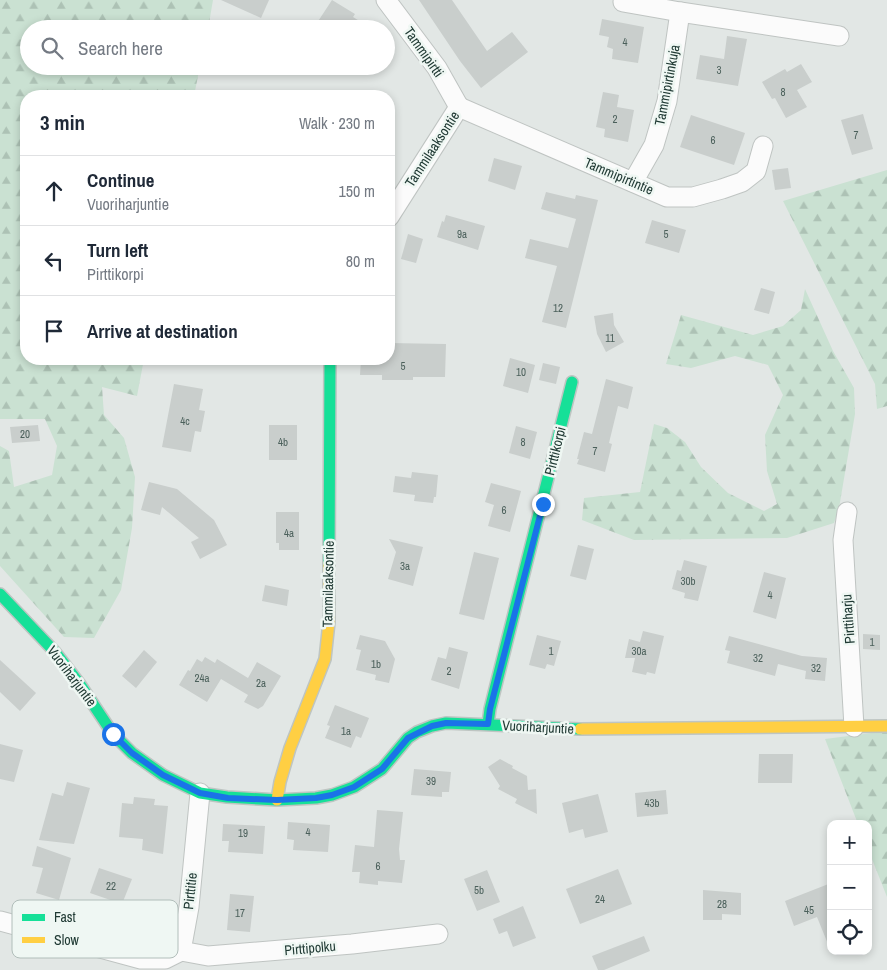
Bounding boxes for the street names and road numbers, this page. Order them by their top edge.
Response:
street label: Tammipirtti [400,23,448,81]
street label: Tammipirtinkuja [650,42,684,127]
street label: Tammilaaksontie [401,108,463,190]
street label: Tammipirtintie [582,153,656,199]
street label: Pirttikorpi [540,425,570,477]
street label: Tammilaaksontie [318,540,338,628]
street label: Pirttiharju [837,594,859,644]
street label: Vuoriharjuntie [43,642,101,710]
street label: Vuoriharjuntie [502,716,574,738]
street label: Pirttitie [179,872,201,910]
street label: Pirttipolku [283,937,337,959]

